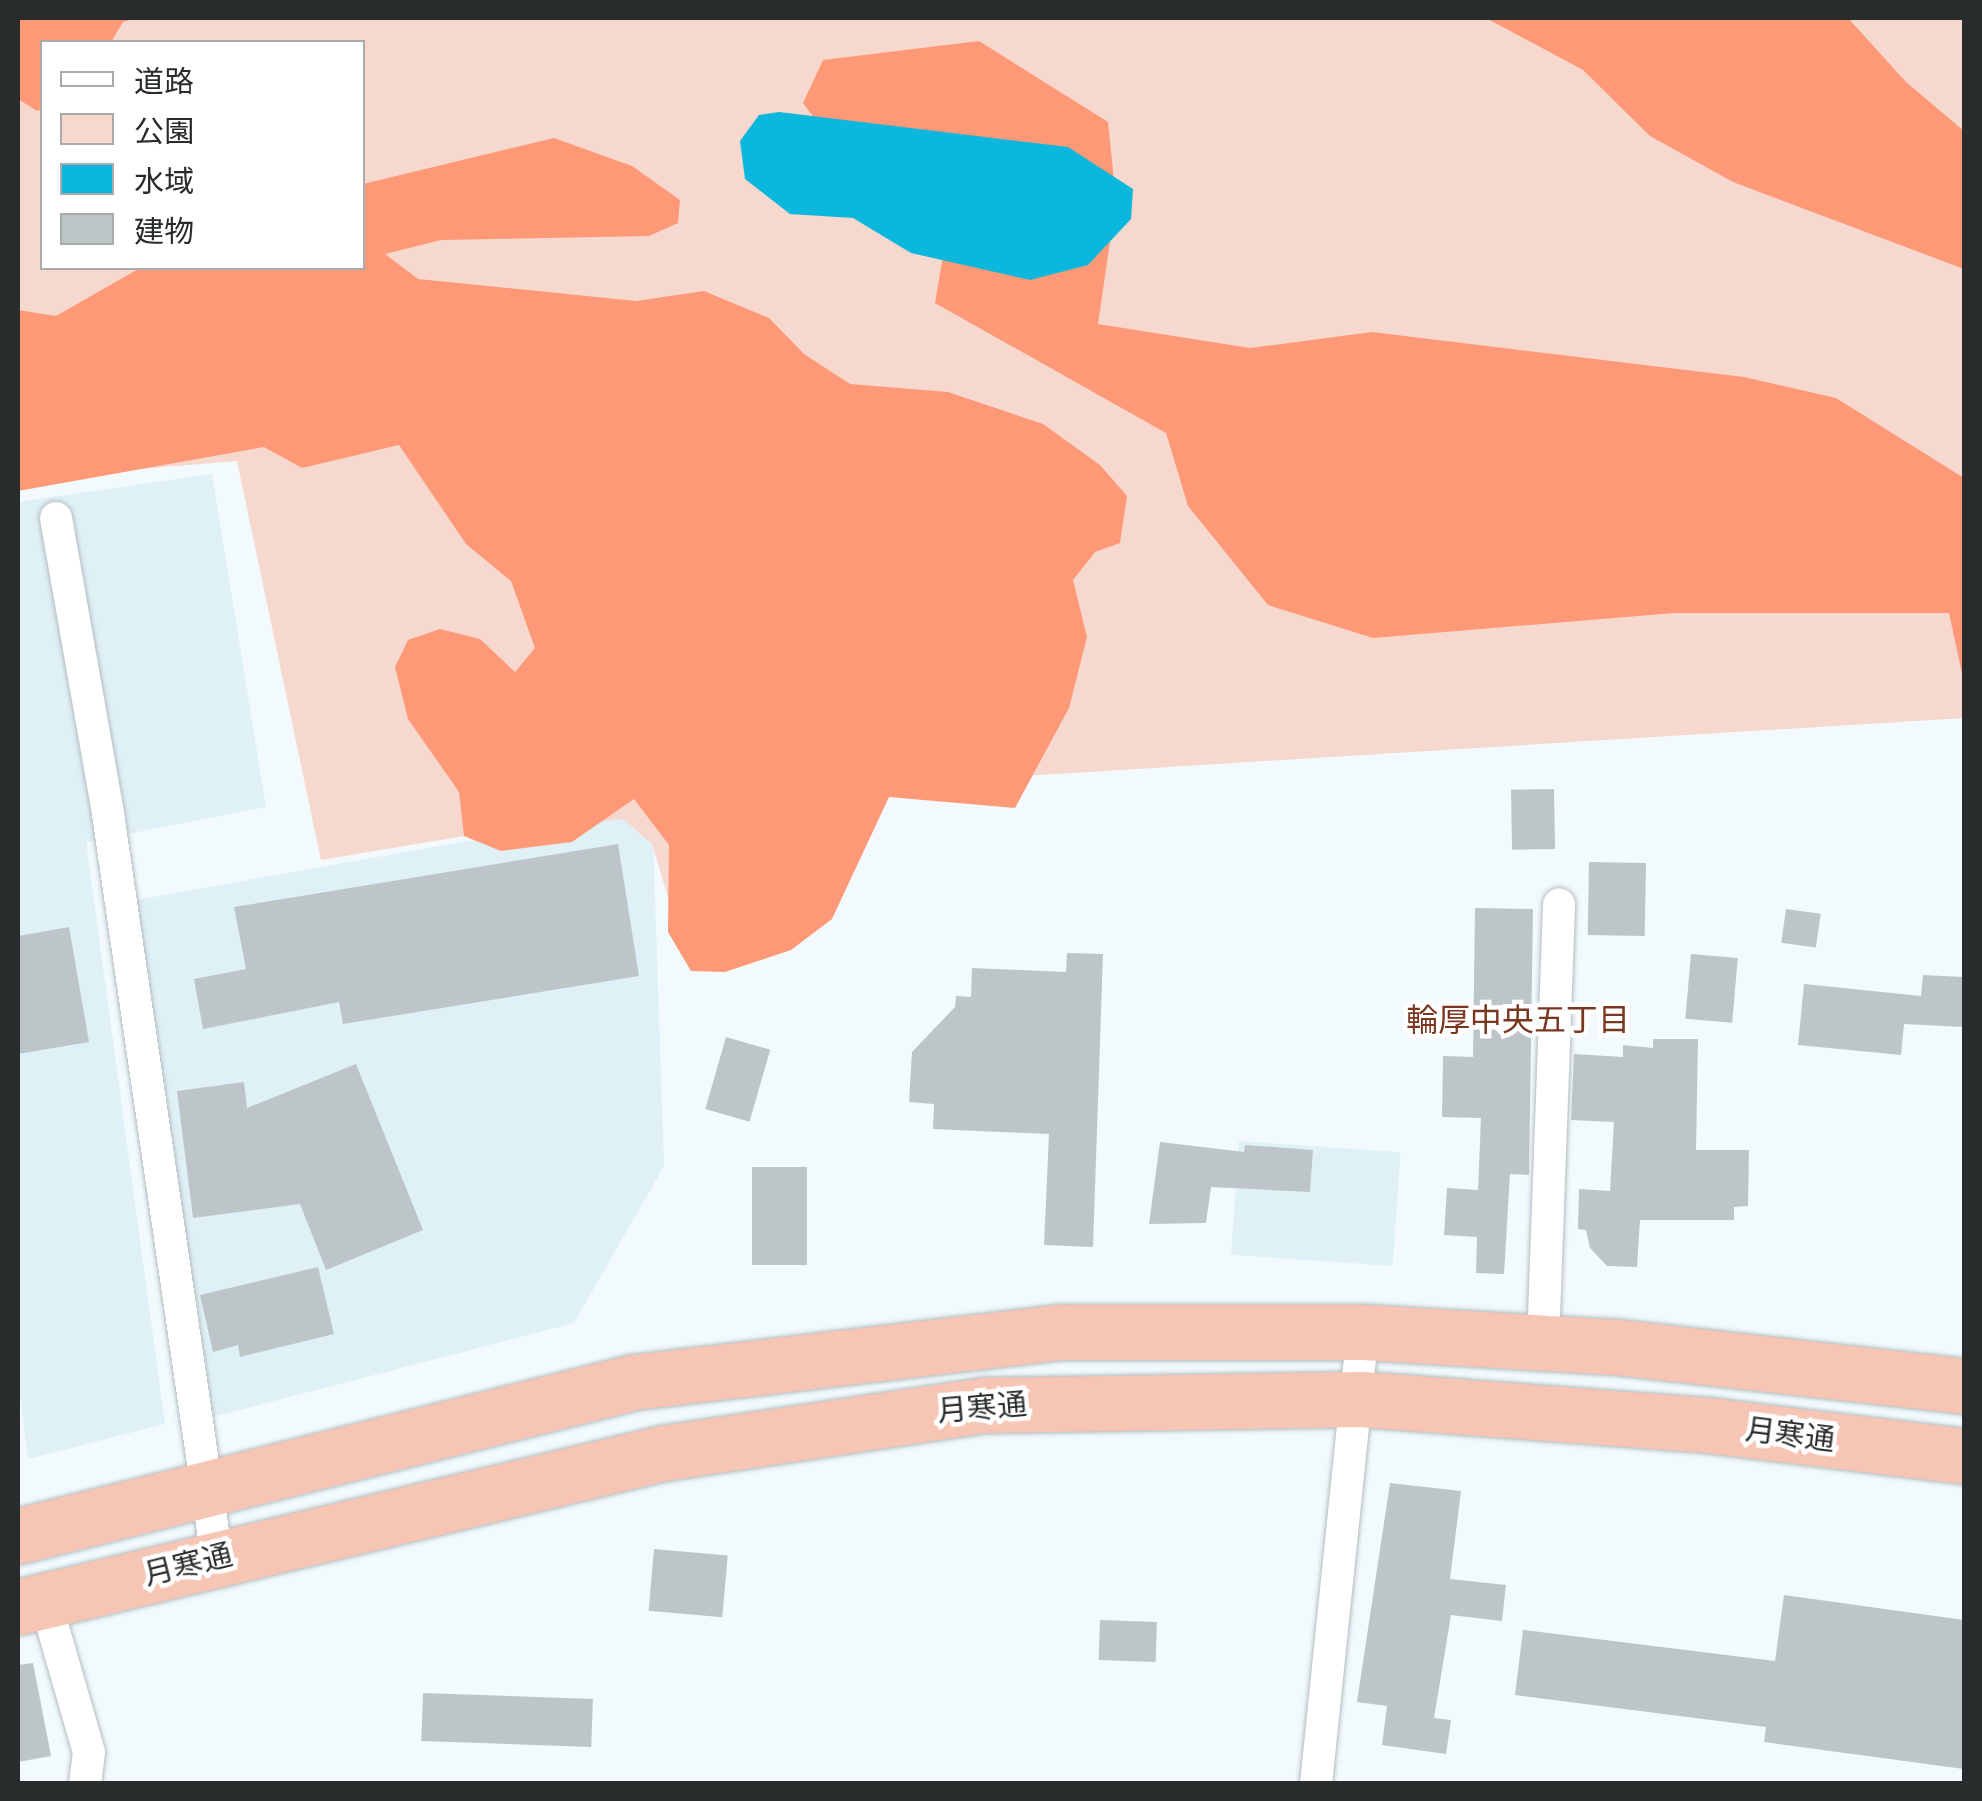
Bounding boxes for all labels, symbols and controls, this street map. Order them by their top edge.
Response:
legend [40,40,365,270]
text: 道路 [134,64,194,100]
text: 公園 [134,114,194,150]
text: 水域 [134,164,194,200]
text: 建物 [134,214,194,250]
district label: 輪厚中央五丁目 [1406,1001,1630,1039]
street label: 月寒通 [936,1386,1028,1430]
street label: 月寒通 [1743,1412,1837,1458]
street label: 月寒通 [140,1537,236,1593]

